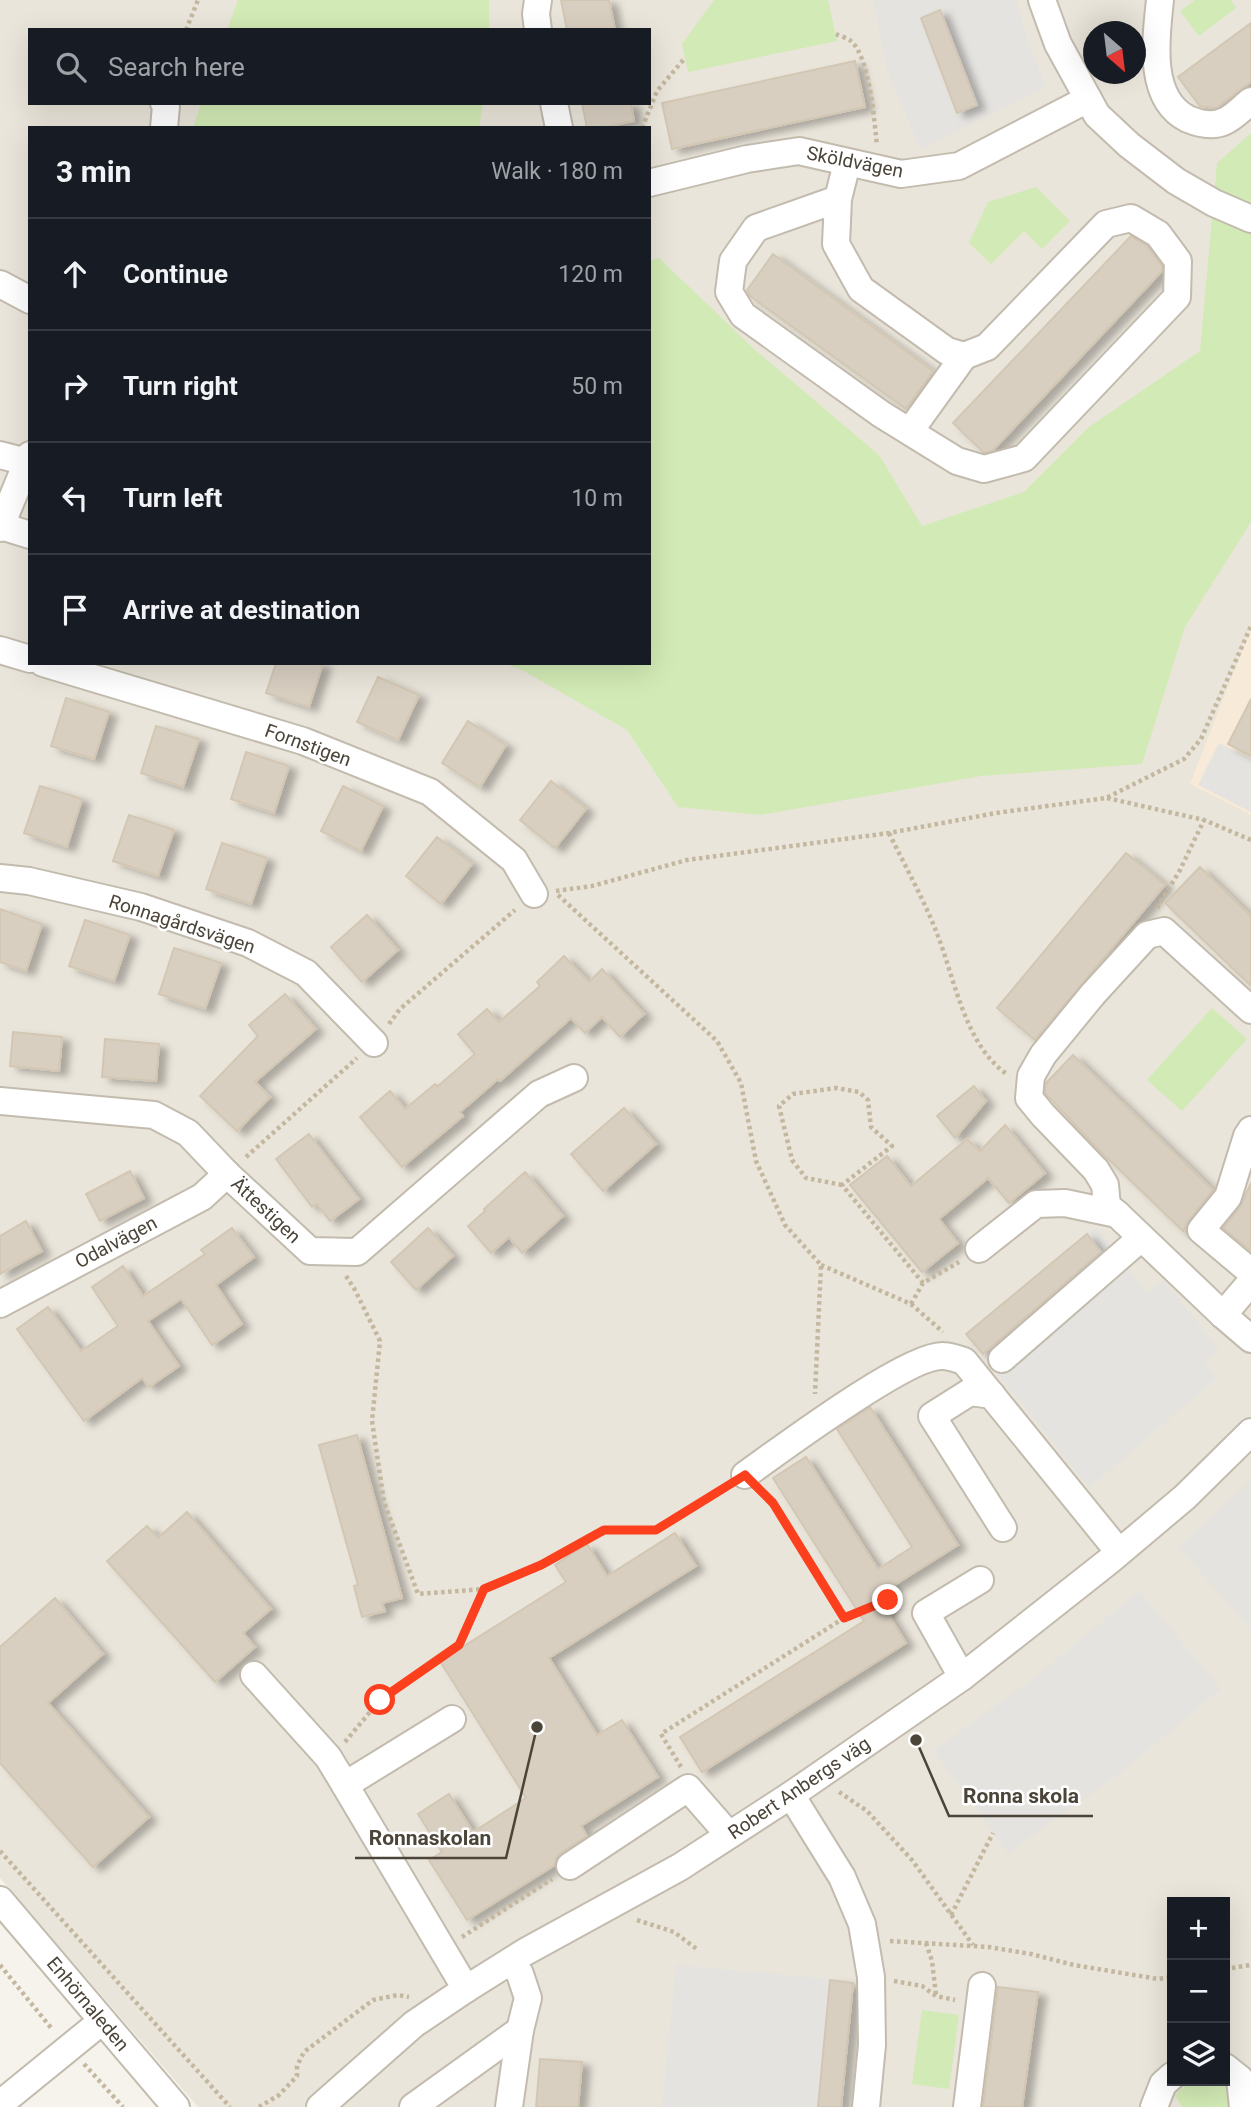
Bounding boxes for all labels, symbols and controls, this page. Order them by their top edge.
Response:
north arrow [1083,21,1146,84]
search box [28,28,651,105]
icon: search [52,48,90,86]
text: Search here [108,52,245,82]
street label: Sköldvägen [805,141,905,183]
text: 3 min [56,154,131,189]
text: Walk · 180 m [491,158,623,185]
icon: ahead [56,255,94,293]
text: Continue [123,259,228,289]
text: 120 m [558,261,623,288]
icon: right [56,367,94,405]
text: Turn right [123,371,238,401]
text: 50 m [571,373,623,400]
icon: left [56,479,94,517]
text: Turn left [123,483,222,513]
text: 10 m [571,485,623,512]
icon: arrive [56,591,94,629]
text: Arrive at destination [123,595,360,625]
street label: Fornstigen [262,719,354,771]
street label: Ronnagårdsvägen [106,890,258,958]
street label: Ättestigen [226,1172,306,1248]
street label: Odalvägen [71,1211,161,1273]
route end [872,1584,903,1615]
route start [364,1684,395,1715]
street label: Robert Anbergs väg [724,1732,874,1844]
callout: Ronna skola [949,1774,1093,1816]
text: Ronna skola [963,1784,1079,1808]
callout: Ronnaskolan [355,1816,506,1858]
text: Ronnaskolan [369,1826,491,1850]
map controls [1167,1897,1230,2086]
button: + [1167,1897,1230,1960]
street label: Enhörnaleden [42,1952,134,2056]
button: − [1167,1960,1230,2023]
button: layers [1167,2023,1230,2086]

